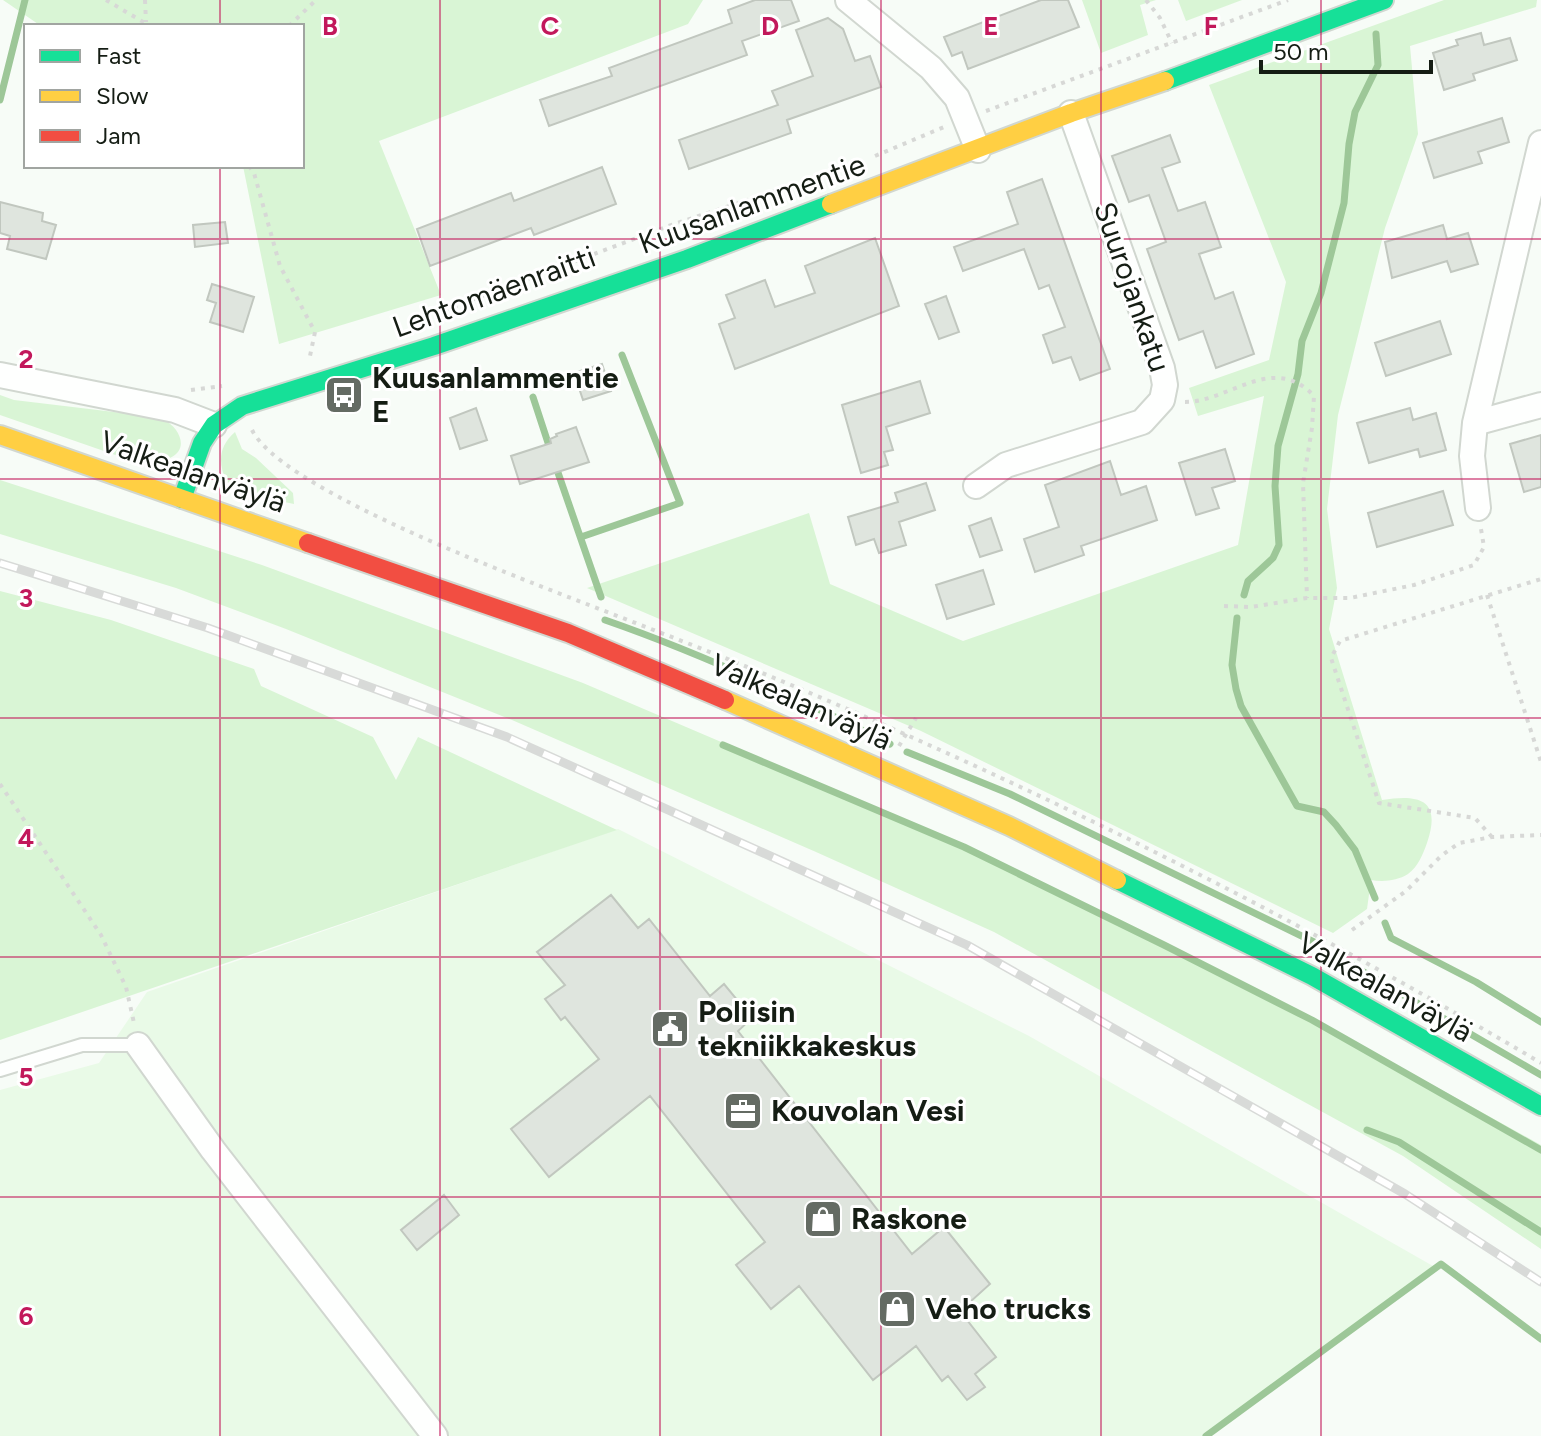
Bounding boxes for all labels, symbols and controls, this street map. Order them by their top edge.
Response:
text: B [322,10,338,42]
text: C [541,10,560,42]
text: D [761,10,779,42]
text: E [983,10,999,42]
text: F [1204,10,1218,42]
legend [24,24,304,168]
scale bar [1261,24,1431,74]
text: 50 m [1273,37,1329,66]
text: Fast [96,41,141,70]
text: Slow [96,81,149,110]
text: Jam [96,121,141,150]
street label: Kuusanlammentie [633,145,870,262]
street label: Suurojankatu [1086,197,1179,377]
street label: Lehtomäenraitti [387,238,600,345]
text: 2 [18,343,34,375]
place label: Kuusanlammentie E [372,359,619,430]
bus stop icon: Kuusanlammentie E [323,374,365,416]
street label: Valkealanväylä [95,422,291,521]
text: 3 [19,582,33,614]
street label: Valkealanväylä [705,645,897,758]
text: 4 [18,822,34,854]
street label: Valkealanväylä [1291,923,1479,1050]
place label: Poliisin tekniikkakeskus [698,993,916,1064]
public building icon: Poliisin tekniikkakeskus [649,1008,691,1050]
text: 5 [18,1061,34,1093]
office icon: Kouvolan Vesi [722,1090,764,1132]
place label: Kouvolan Vesi [771,1092,965,1129]
shop icon: Raskone [802,1198,844,1240]
place label: Raskone [851,1200,967,1237]
shop icon: Veho trucks [876,1288,918,1330]
place label: Veho trucks [925,1290,1091,1327]
text: 6 [18,1300,34,1332]

